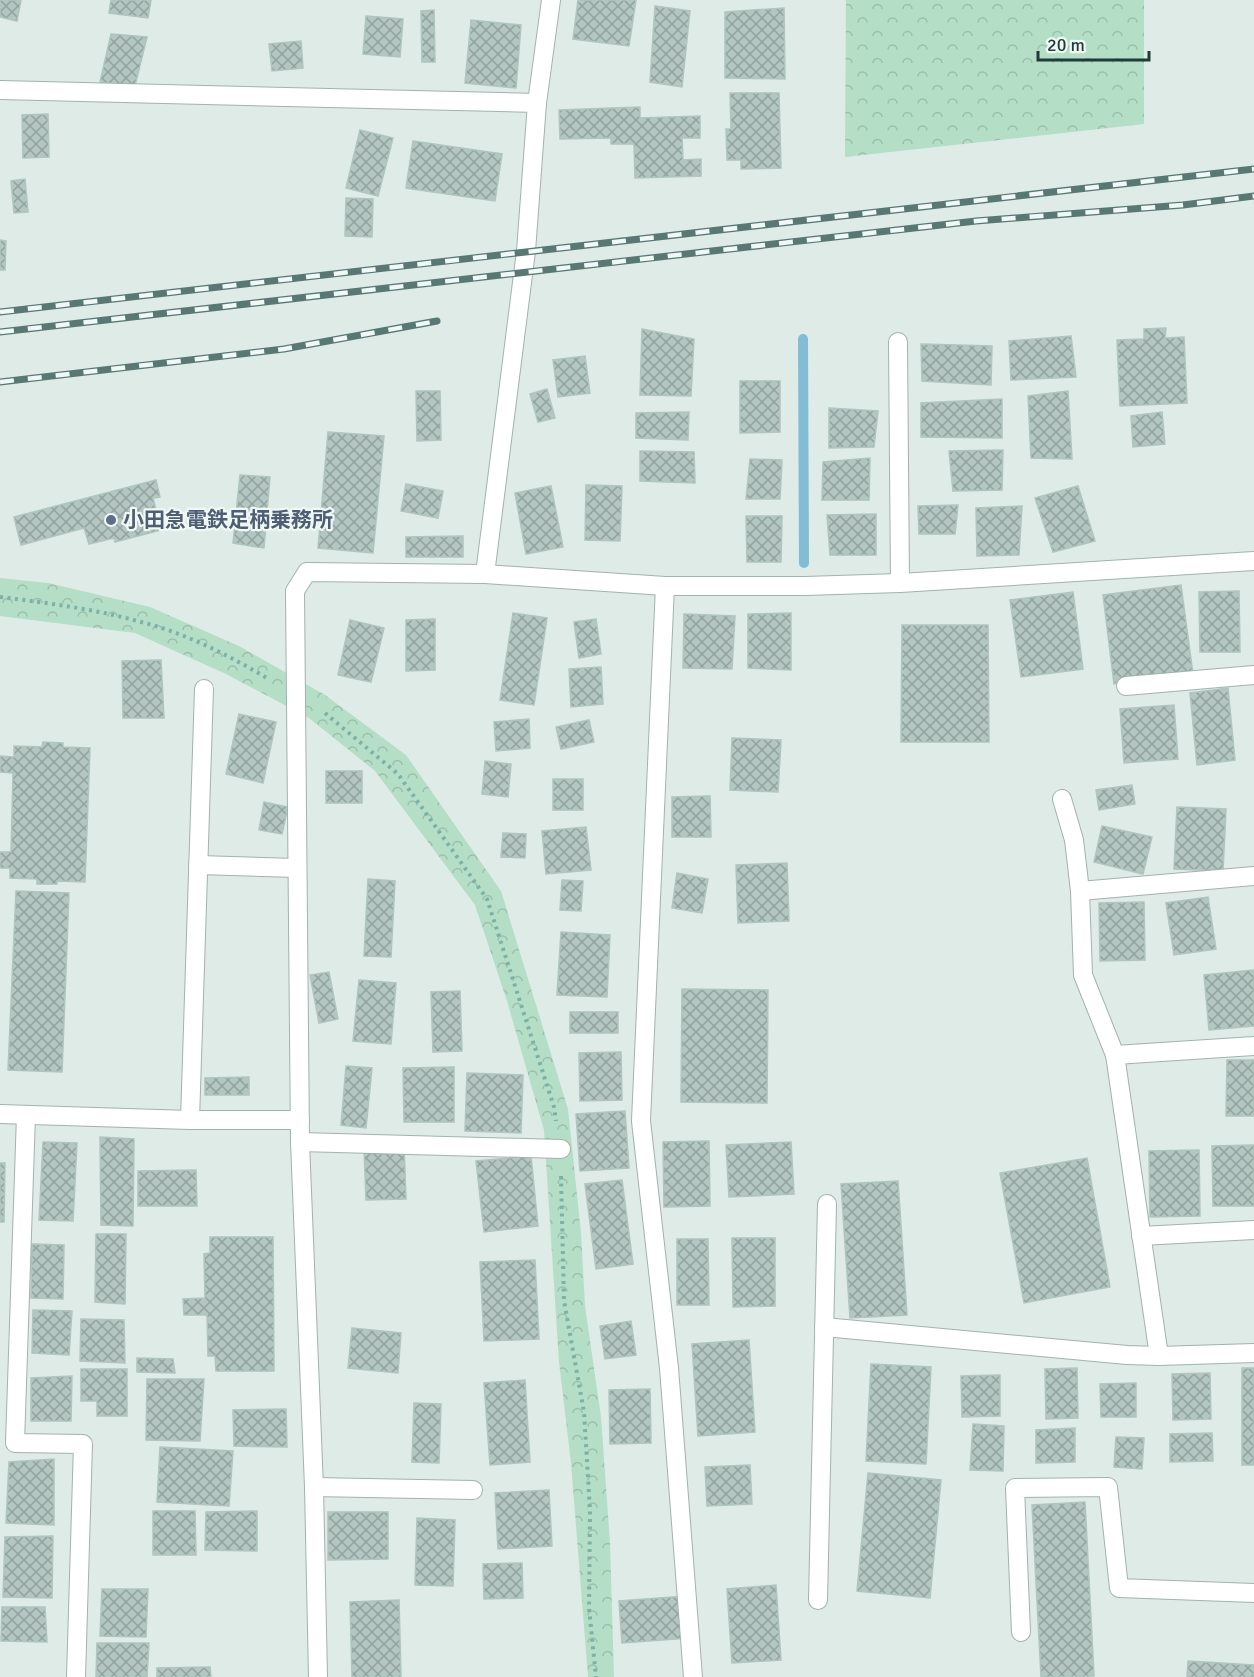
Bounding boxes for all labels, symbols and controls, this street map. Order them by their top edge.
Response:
scale bar [1038,24,1149,62]
text: 20 m [1047,34,1085,56]
place label: 小田急電鉄足柄乗務所 [123,507,333,533]
marker: 小田急電鉄足柄乗務所 [104,513,118,527]

